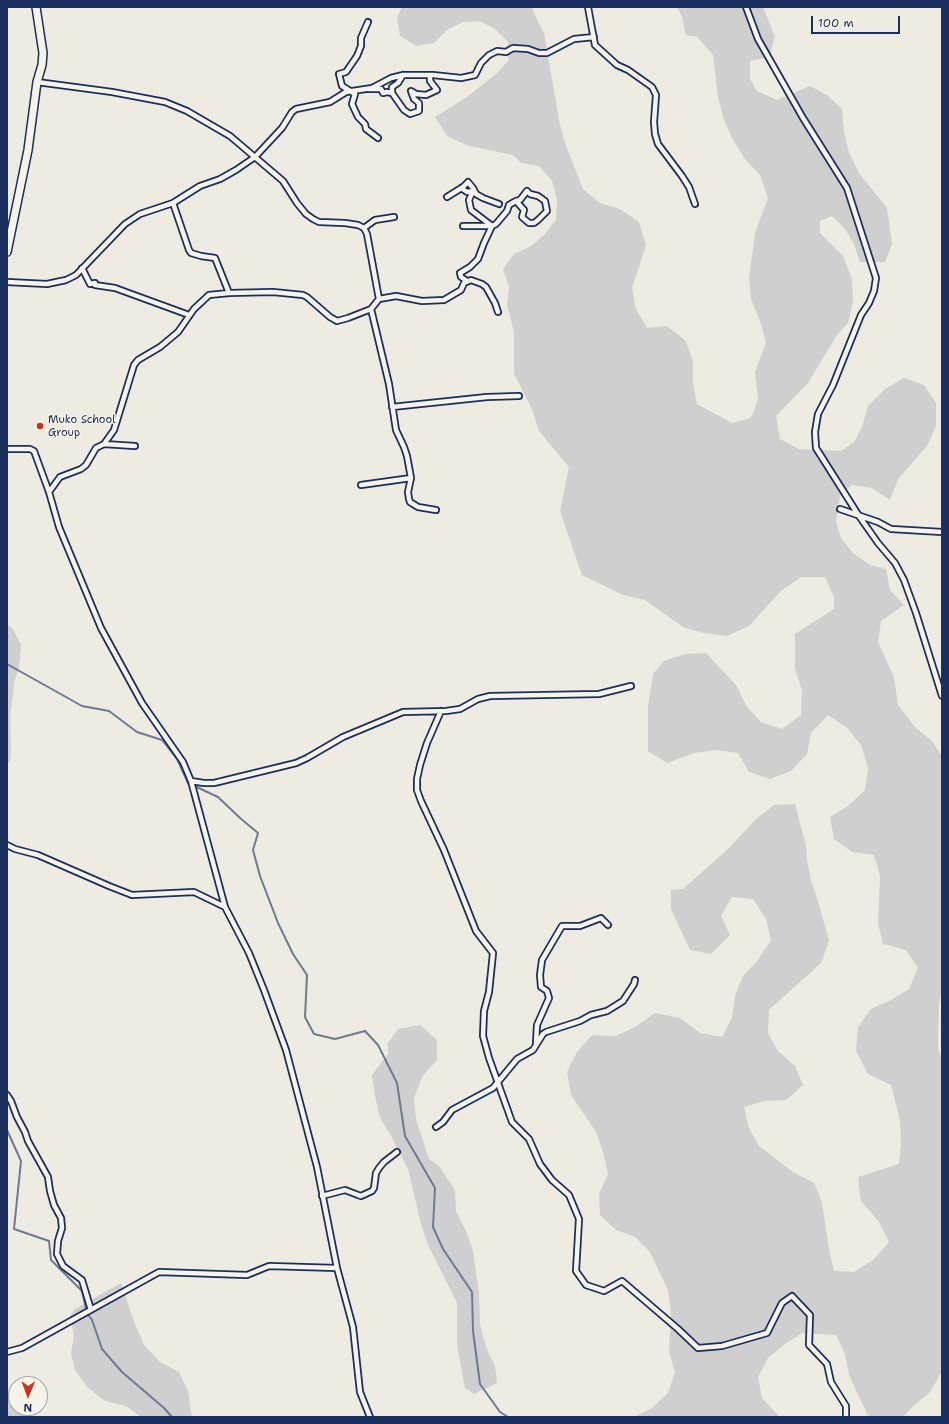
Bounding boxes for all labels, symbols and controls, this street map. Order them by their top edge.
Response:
scale bar [813,8,902,34]
text: 100 m [818,15,854,31]
place label: Muko School Group [48,413,116,439]
marker: Muko School Group [35,421,45,431]
north arrow [8,1376,48,1416]
text: N [23,1400,32,1415]

